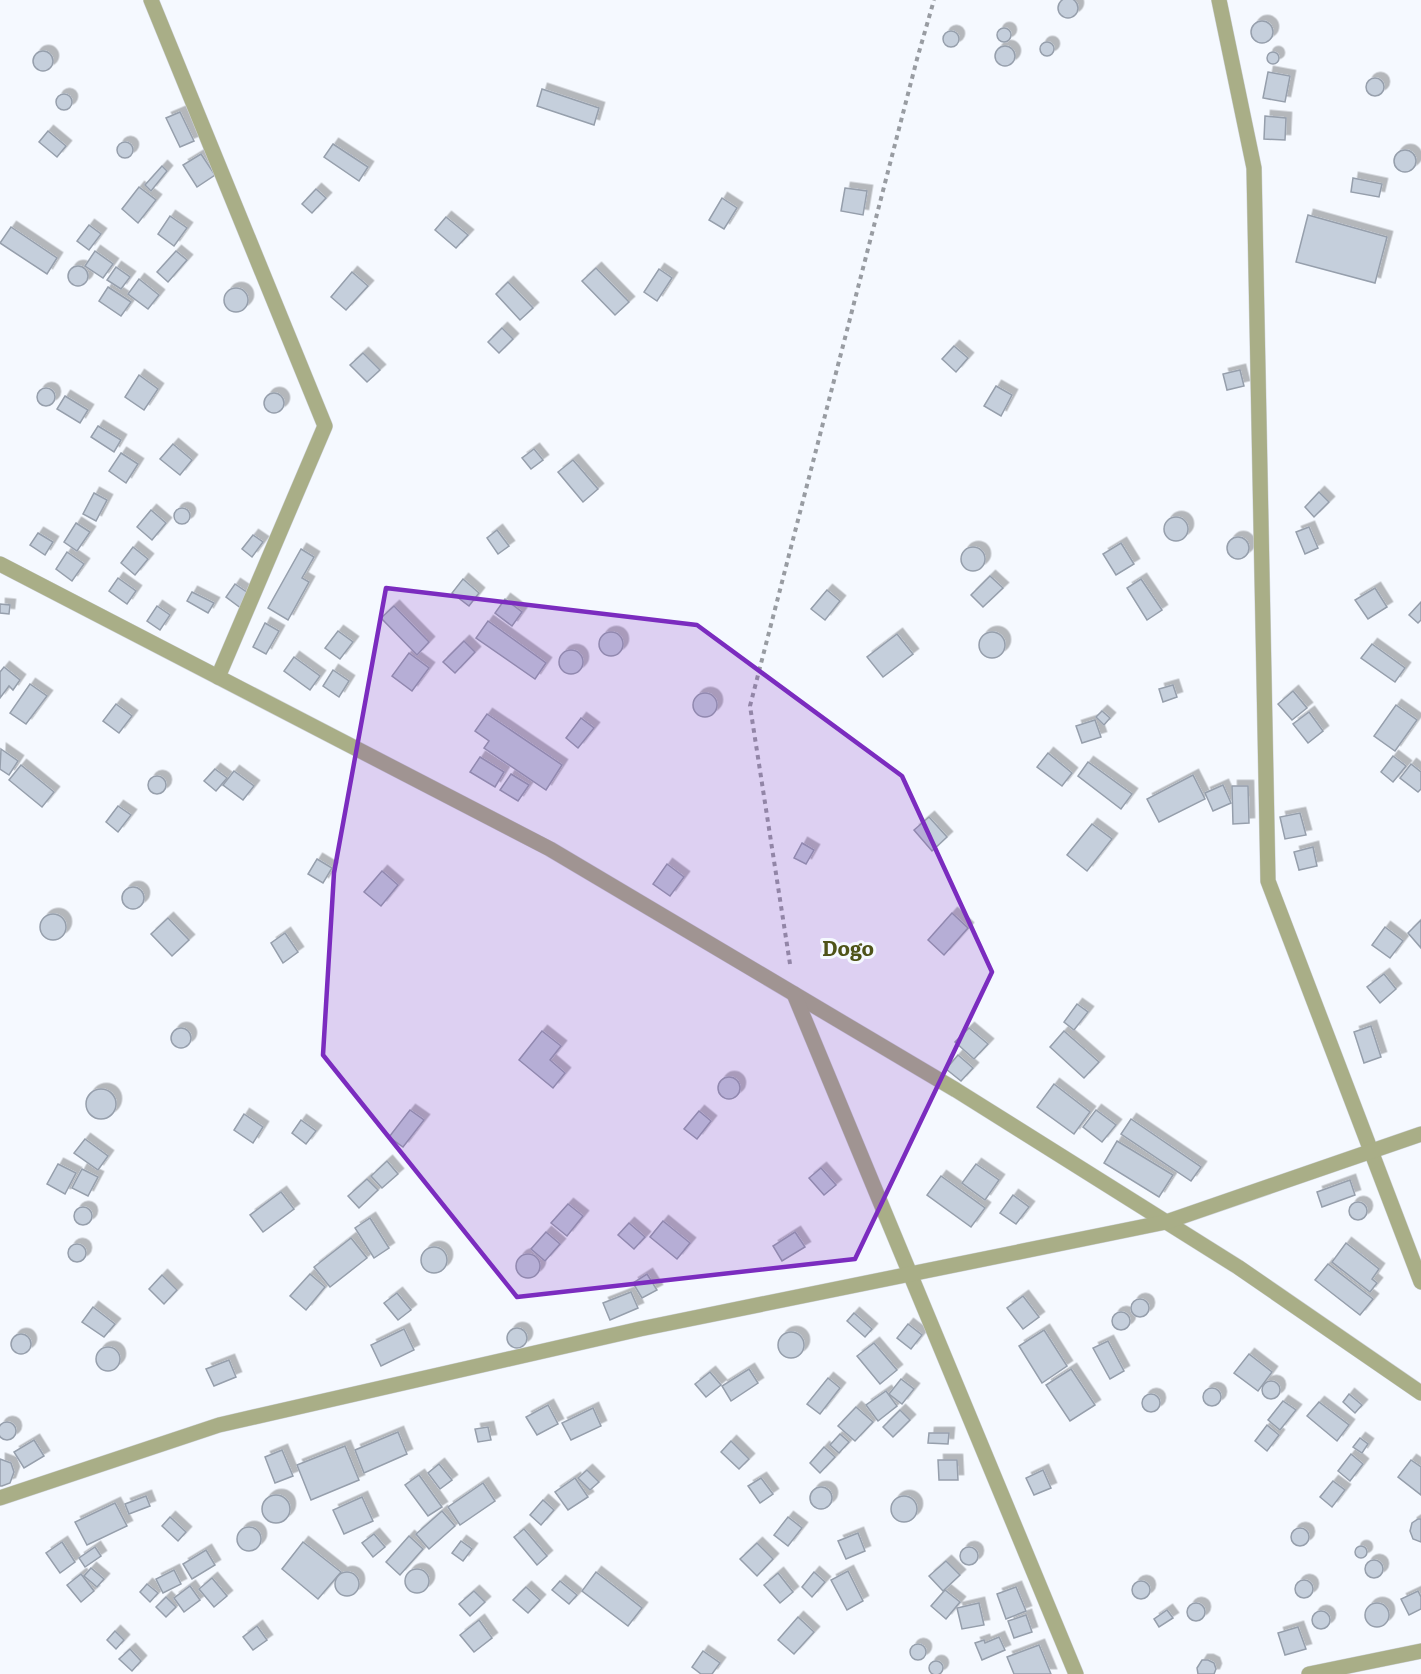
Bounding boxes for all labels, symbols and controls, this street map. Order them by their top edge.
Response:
district label: Dogo [822,932,874,962]

